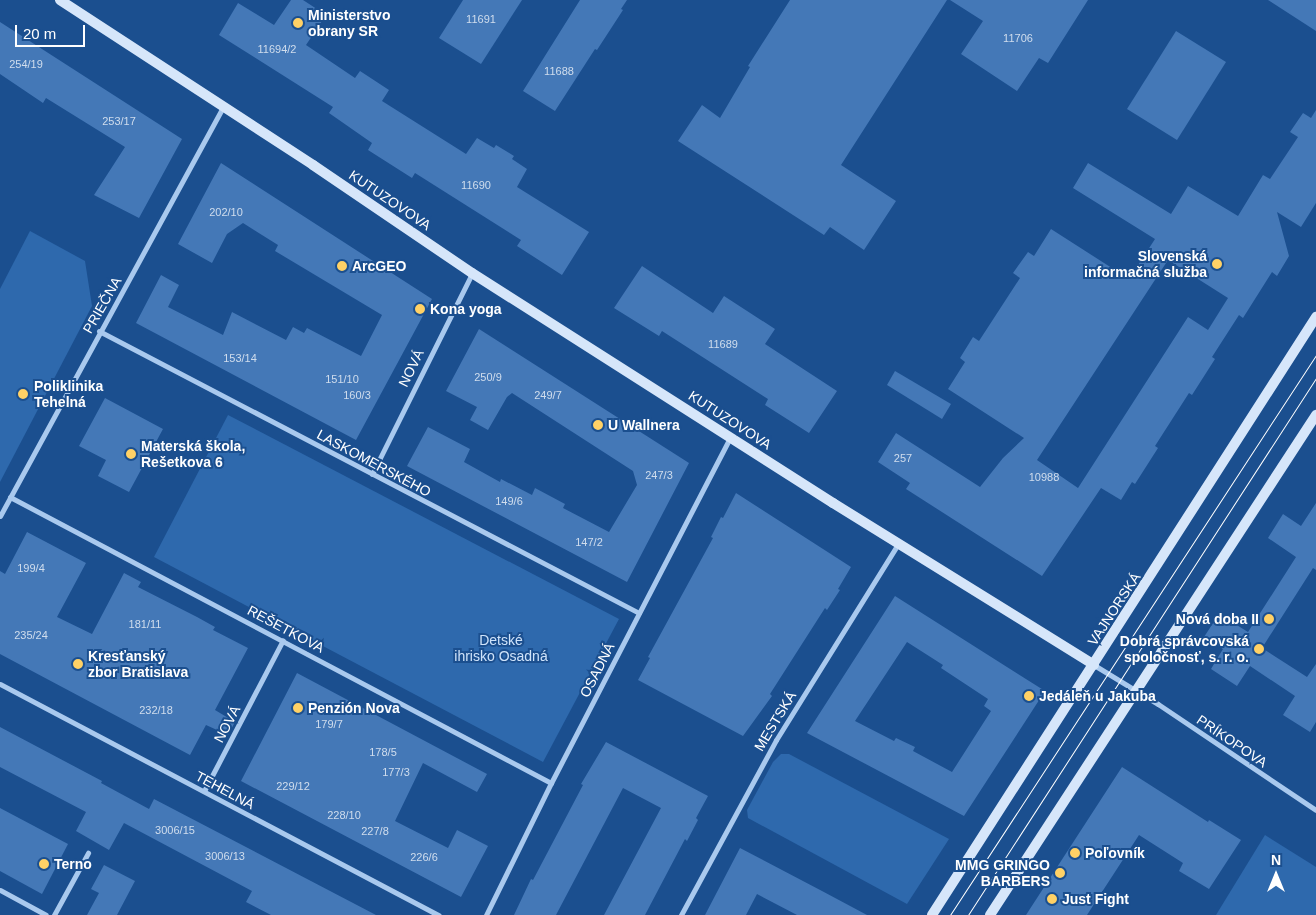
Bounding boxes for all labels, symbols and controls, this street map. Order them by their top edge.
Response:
place label: Ministerstvo obrany SR [308,7,390,40]
house number: 11691 [466,12,496,26]
scale bar [18,15,88,47]
marker: Ministerstvo obrany SR [292,17,304,29]
text: 20 m [23,25,56,42]
house number: 11706 [1003,31,1033,45]
house number: 11694/2 [258,42,296,56]
house number: 254/19 [9,57,43,71]
house number: 11688 [544,64,574,78]
house number: 253/17 [102,114,136,128]
street label: KUTUZOVOVA [346,166,434,234]
house number: 11690 [461,178,491,192]
house number: 202/10 [209,205,243,219]
place label: Slovenská informačná služba [1084,248,1207,280]
place label: ArcGEO [352,258,406,274]
marker: Slovenská informačná služba [1211,258,1223,270]
marker: ArcGEO [336,260,348,272]
street label: PRIEČNA [79,274,125,336]
place label: Kona yoga [430,301,502,317]
marker: Kona yoga [414,303,426,315]
house number: 11689 [708,337,738,351]
street label: NOVÁ [395,346,427,390]
house number: 153/14 [223,351,257,365]
house number: 250/9 [474,370,502,384]
house number: 151/10 [325,372,359,386]
place label: Poliklinika Tehelná [34,378,103,411]
marker: Poliklinika Tehelná [16,387,30,401]
street label: KUTUZOVOVA [685,387,775,453]
house number: 160/3 [343,388,371,402]
house number: 249/7 [534,388,562,402]
place label: U Wallnera [608,417,680,433]
marker: U Wallnera [592,419,604,431]
street label: LASKOMERSKÉHO [314,426,434,500]
place label: Materská škola, Rešetkova 6 [141,438,245,471]
marker: Materská škola, Rešetkova 6 [125,448,137,460]
house number: 257 [894,451,912,465]
house number: 247/3 [645,468,673,482]
house number: 10988 [1029,470,1059,484]
house number: 149/6 [495,494,523,508]
house number: 147/2 [575,535,603,549]
house number: 199/4 [17,561,45,575]
street label: VAJNORSKÁ [1084,569,1144,649]
street label: REŠETKOVA [245,602,327,656]
place label: Nová doba II [1176,611,1259,627]
marker: Nová doba II [1263,613,1275,625]
house number: 181/11 [129,617,161,631]
house number: 235/24 [14,628,48,642]
park label: Detské ihrisko Osadná [454,632,548,664]
place label: Dobrá správcovská spoločnosť, s. r. o. [1120,633,1249,666]
street label: OSADNÁ [576,640,618,700]
marker: Dobrá správcovská spoločnosť, s. r. o. [1253,643,1265,655]
place label: Kresťanský zbor Bratislava [88,648,188,680]
marker: Kresťanský zbor Bratislava [72,658,84,670]
street label: MESTSKÁ [751,688,799,754]
place label: Jedáleň u Jakuba [1039,688,1156,704]
marker: Jedáleň u Jakuba [1023,690,1035,702]
place label: Penzión Nova [308,700,400,716]
marker: Penzión Nova [292,702,304,714]
house number: 232/18 [139,703,173,717]
street label: NOVÁ [210,703,244,745]
street label: PRÍKOPOVA [1194,711,1270,771]
house number: 179/7 [315,717,343,731]
house number: 178/5 [369,745,397,759]
house number: 177/3 [382,765,410,779]
street label: TEHELNÁ [193,767,257,813]
house number: 229/12 [276,779,310,793]
house number: 228/10 [327,808,361,822]
house number: 3006/15 [155,823,195,837]
house number: 227/8 [361,824,389,838]
place label: Poľovník [1085,845,1145,861]
marker: Poľovník [1069,847,1081,859]
house number: 3006/13 [205,849,245,863]
house number: 226/6 [410,850,438,864]
north arrow [1251,850,1301,900]
text: N [1271,852,1281,868]
place label: Terno [54,856,92,872]
place label: MMG GRINGO BARBERS [955,857,1050,890]
marker: Terno [38,858,50,870]
marker: MMG GRINGO BARBERS [1054,867,1066,879]
place label: Just Fight [1062,891,1129,907]
marker: Just Fight [1046,893,1058,905]

